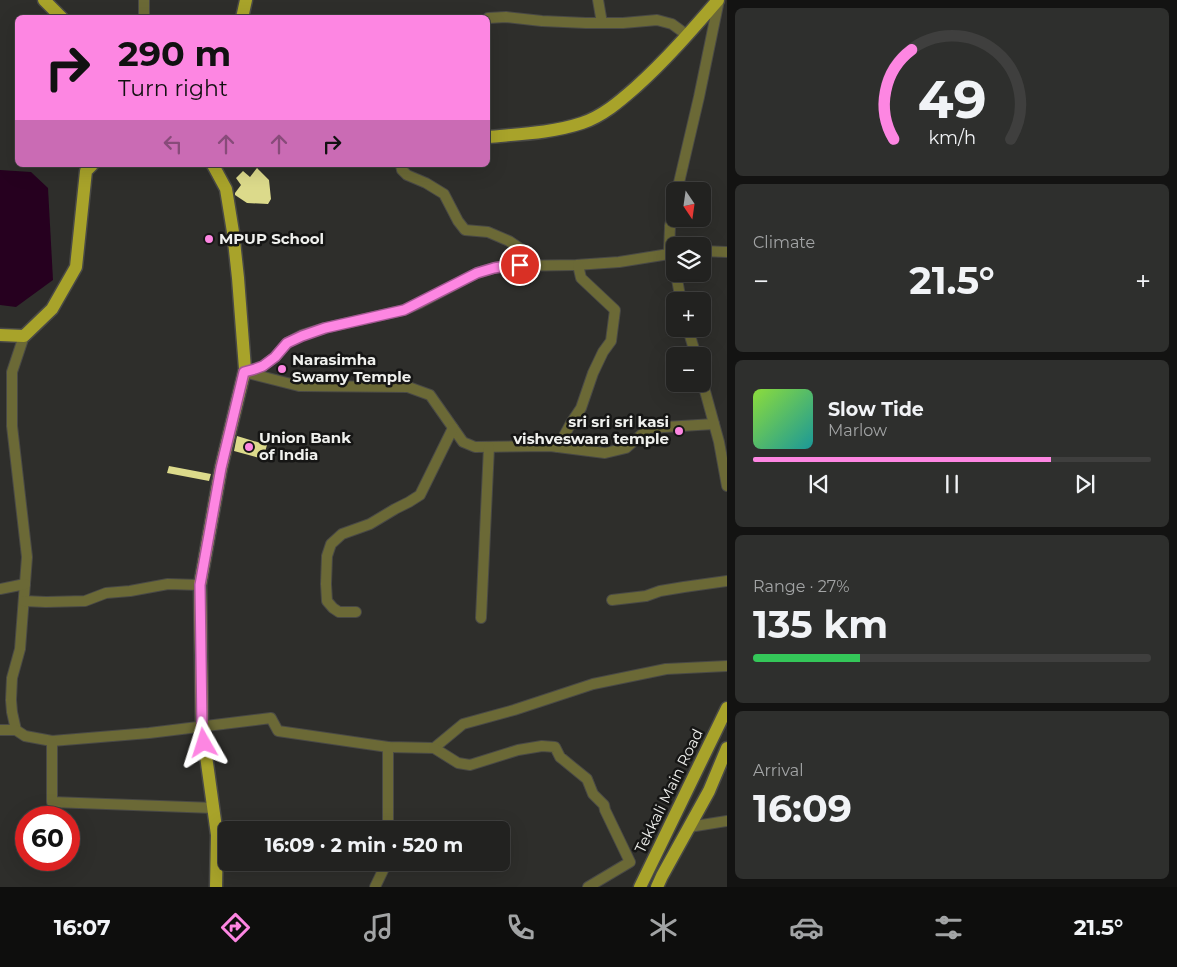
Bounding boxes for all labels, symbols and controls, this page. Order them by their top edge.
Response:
text: 290 m [118,32,231,75]
icon: right [35,35,100,100]
text: 49 [918,68,986,131]
text: Turn right [118,75,228,102]
text: km/h [928,127,976,148]
icon: left [159,130,187,158]
icon: ahead [212,130,240,158]
icon: ahead [265,130,293,158]
icon: right [318,130,346,158]
north arrow [666,182,711,228]
map controls [666,182,711,392]
place label: MPUP School [219,229,324,248]
marker: MPUP School [203,233,215,245]
text: Climate [753,233,815,252]
button: layers [666,237,711,282]
pin [499,244,541,286]
icon: arrive [506,251,534,279]
text: 21.5° [909,257,995,304]
text: − [753,264,769,298]
text: + [1135,264,1151,298]
button: + [666,292,711,337]
button: − [666,347,711,392]
place label: Narasimha Swamy Temple [292,350,411,386]
marker: Narasimha Swamy Temple [276,363,288,375]
text: Slow Tide [828,398,924,421]
place label: sri sri sri kasi vishveswara temple [512,412,669,448]
text: Marlow [828,421,887,440]
marker: sri sri sri kasi vishveswara temple [673,425,685,437]
place label: Union Bank of India [259,428,351,464]
marker: Union Bank of India [243,441,255,453]
icon: previous [805,470,833,498]
icon: pause [938,470,966,498]
icon: next [1071,470,1099,498]
text: Range · 27% [753,577,850,596]
text: 135 km [753,601,888,648]
position arrow [177,716,229,768]
street label: Tekkali Main Road [630,725,707,856]
text: Arrival [753,761,803,780]
text: 16:09 [753,785,852,832]
speed limit sign: 60 [15,806,80,871]
text: 16:09 · 2 min · 520 m [265,834,463,857]
icon: directions [218,910,253,945]
icon: music [361,910,396,945]
icon: phone [503,910,538,945]
icon: climate [646,910,681,945]
icon: car [789,910,824,945]
icon: filters [931,910,966,945]
text: 16:07 [54,914,111,941]
text: 21.5° [1074,914,1123,941]

